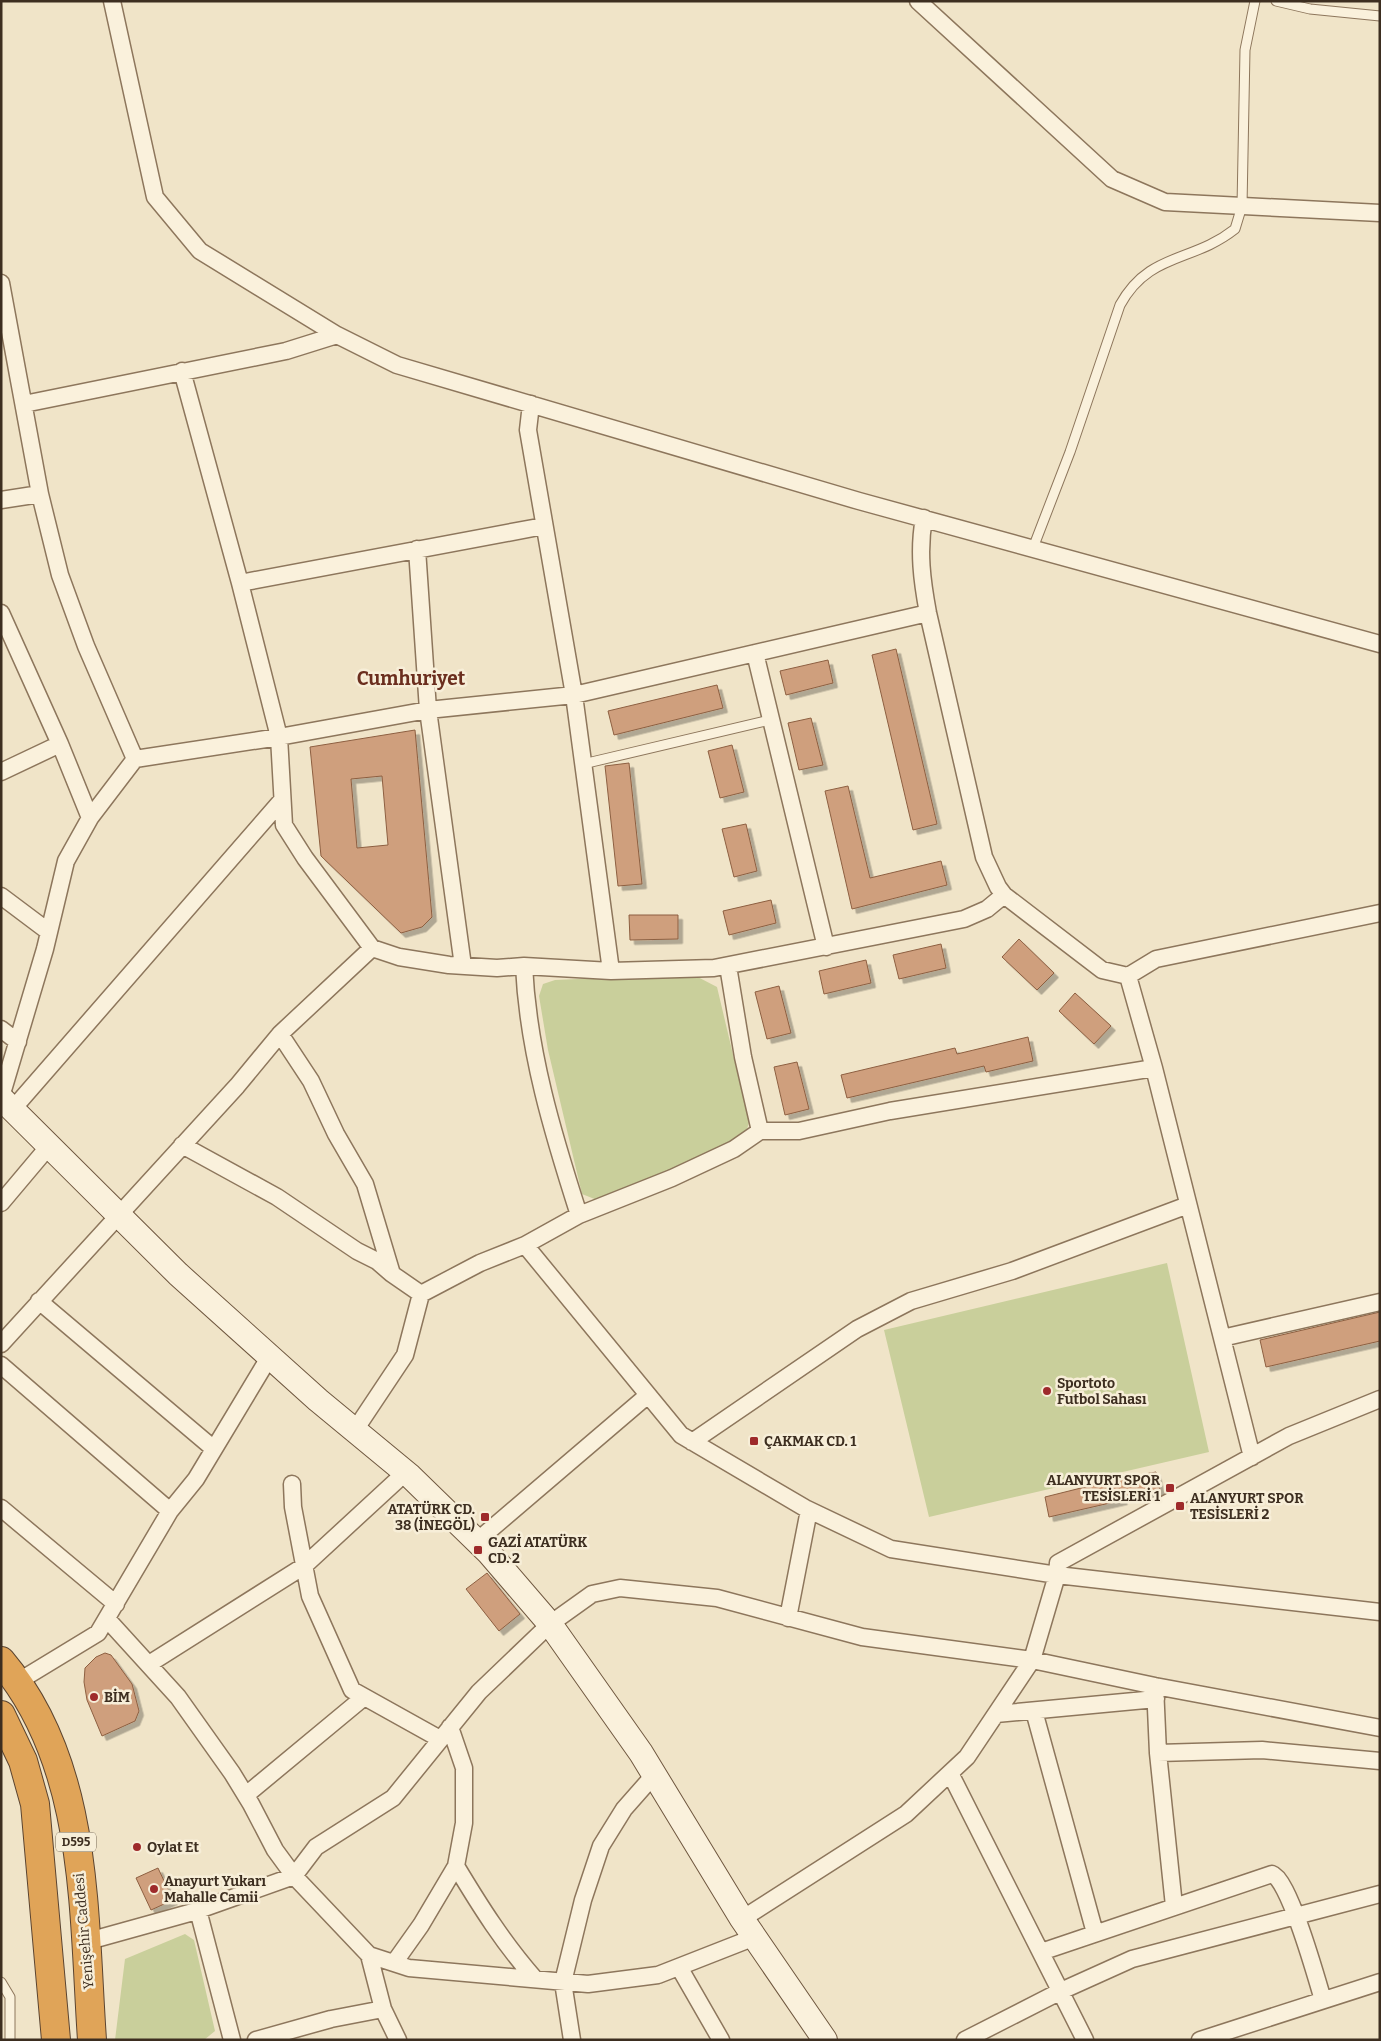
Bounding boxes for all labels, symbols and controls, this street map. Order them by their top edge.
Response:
district label: Cumhuriyet [357,667,466,690]
place label: Sportoto Futbol Sahası [1057,1375,1147,1408]
marker: Sportoto Futbol Sahası [1041,1385,1053,1397]
place label: ÇAKMAK CD. 1 [764,1433,856,1450]
marker: ÇAKMAK CD. 1 [748,1435,760,1447]
place label: ALANYURT SPOR TESİSLERİ 1 [1046,1472,1161,1505]
marker: ALANYURT SPOR TESİSLERİ 1 [1164,1482,1176,1494]
place label: ALANYURT SPOR TESİSLERİ 2 [1190,1490,1304,1523]
place label: ATATÜRK CD. 38 (İNEGÖL) [388,1500,475,1534]
marker: ALANYURT SPOR TESİSLERİ 2 [1174,1500,1186,1512]
marker: ATATÜRK CD. 38 (İNEGÖL) [479,1511,491,1523]
place label: GAZİ ATATÜRK CD. 2 [488,1533,587,1567]
marker: GAZİ ATATÜRK CD. 2 [472,1544,484,1556]
place label: BİM [104,1688,130,1706]
marker: BİM [88,1691,100,1703]
road number: D595 [56,1832,96,1851]
place label: Oylat Et [147,1839,199,1856]
marker: Oylat Et [131,1841,143,1853]
street label: Yenişehir Caddesi [70,1872,98,1990]
place label: Anayurt Yukarı Mahalle Camii [164,1873,266,1906]
marker: Anayurt Yukarı Mahalle Camii [148,1883,160,1895]

